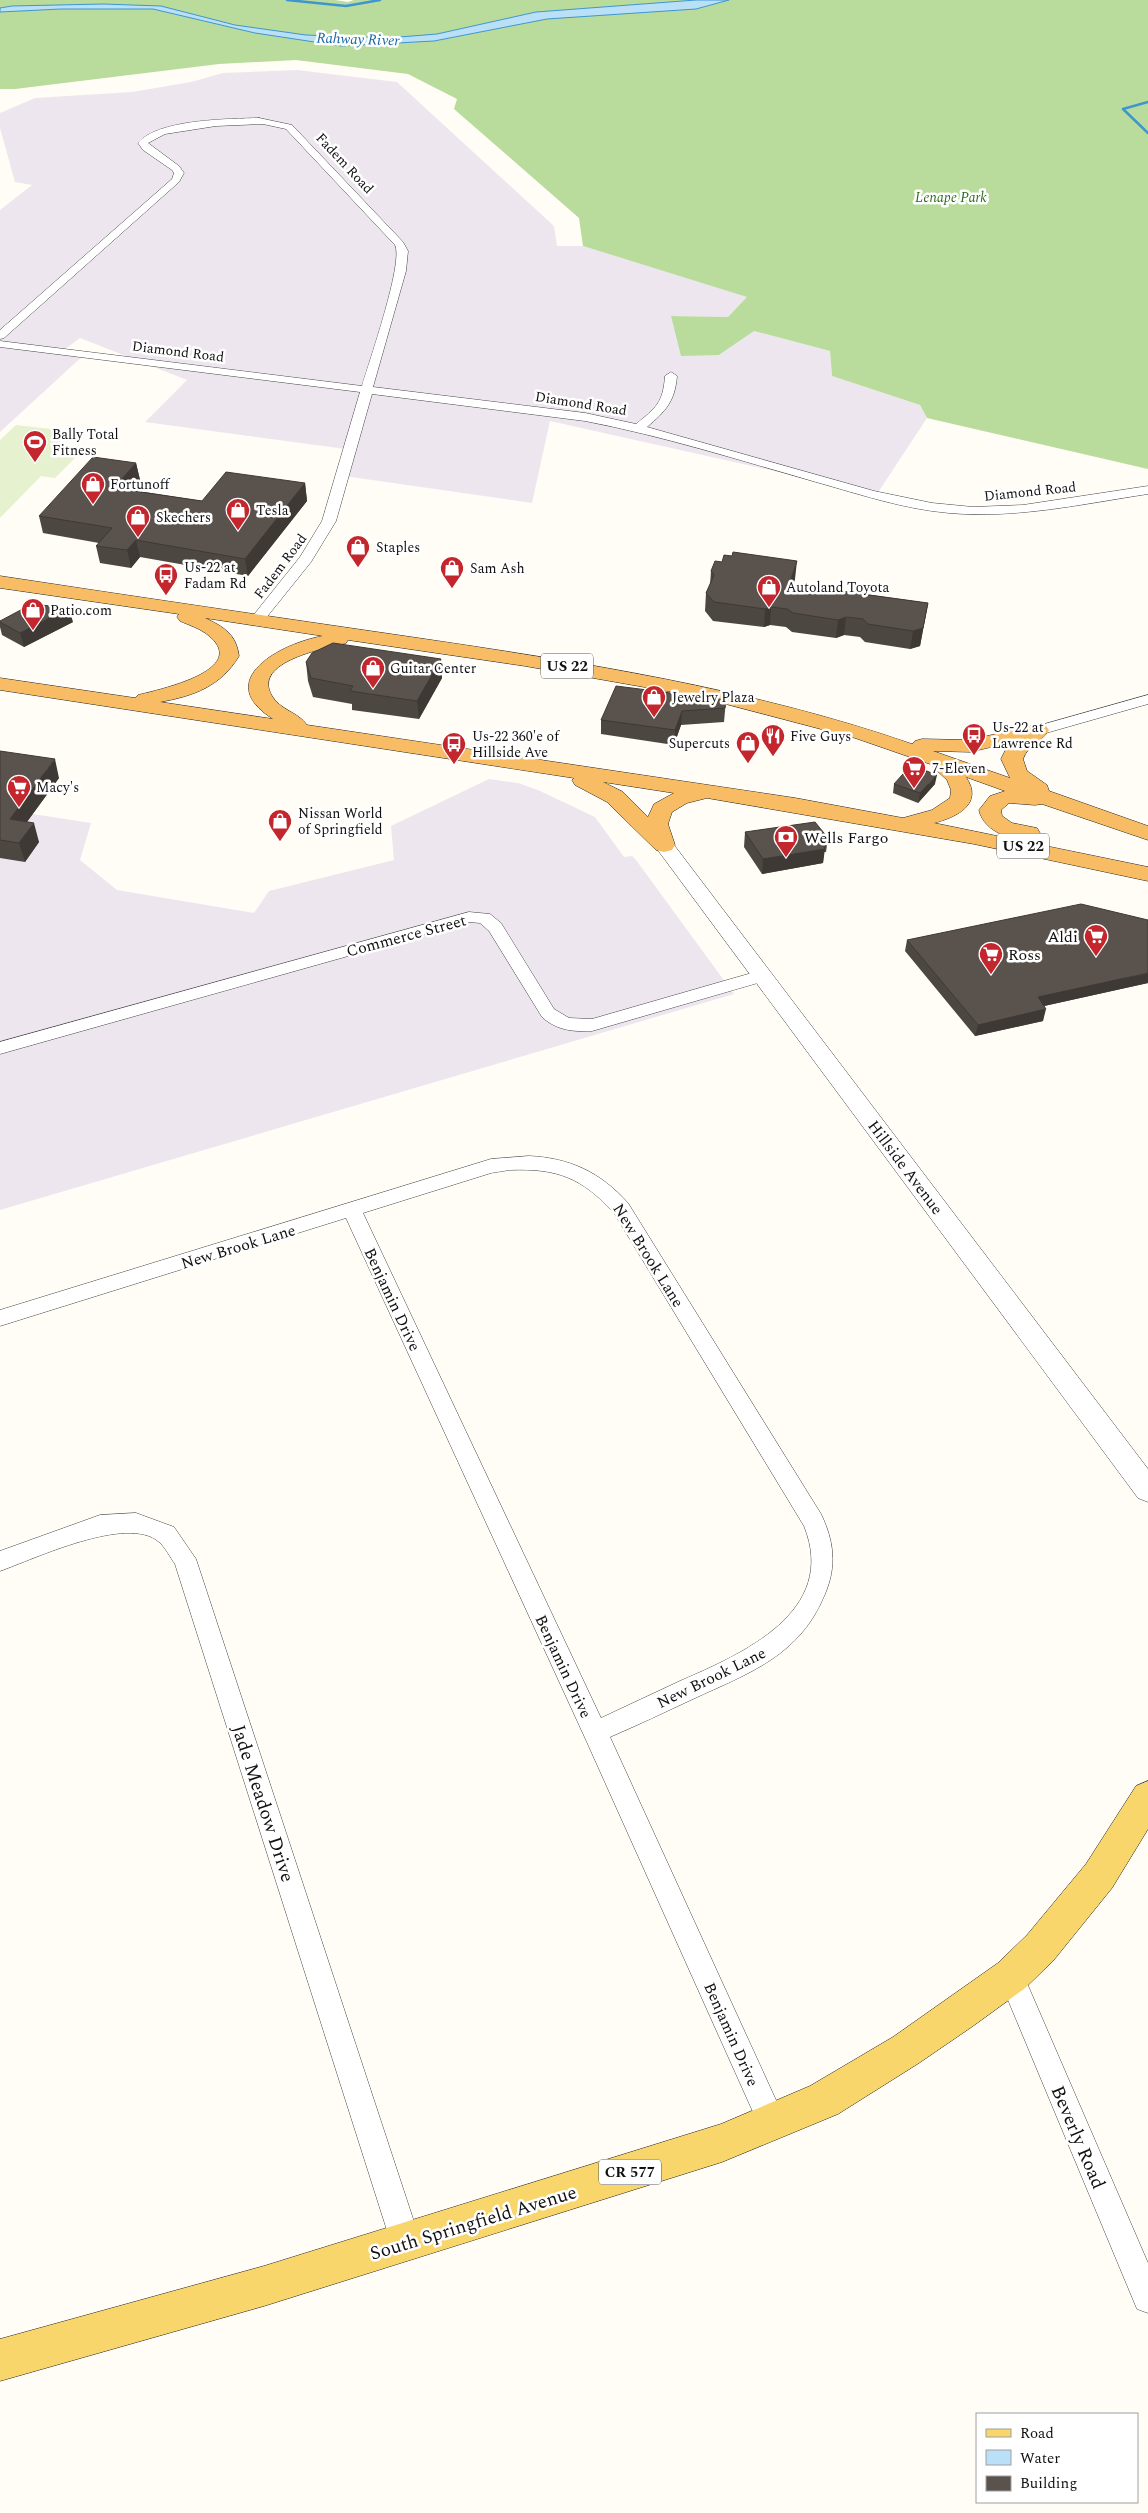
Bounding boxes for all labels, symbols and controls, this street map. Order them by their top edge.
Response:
water label: Rahway River [316,27,401,52]
street label: Fadem Road [311,128,379,199]
park label: Lenape Park [915,187,987,208]
street label: Diamond Road [131,335,225,368]
street label: Diamond Road [533,386,629,421]
place label: Bally Total Fitness [52,424,119,461]
sports icon: Bally Total Fitness [22,429,48,463]
shop icon: Fortunoff [80,471,106,505]
place label: Fortunoff [110,474,171,495]
street label: Diamond Road [983,476,1077,507]
shop icon: Tesla [225,497,251,531]
place label: Tesla [256,500,289,521]
shop icon: Skechers [125,504,151,538]
place label: Skechers [156,507,211,528]
street label: Fadem Road [249,529,312,603]
shop icon: Staples [345,534,371,568]
place label: Staples [376,537,420,558]
shop icon: Sam Ash [439,555,465,589]
place label: Us-22 at Fadam Rd [184,557,247,594]
place label: Sam Ash [470,558,525,579]
bus stop icon: Us-22 at Fadam Rd [153,562,179,596]
shop icon: Autoland Toyota [756,574,782,608]
place label: Autoland Toyota [786,577,890,598]
shop icon: Patio.com [20,597,46,631]
place label: Patio.com [50,600,112,621]
road number: US 22 [541,654,593,678]
shop icon: Guitar Center [360,655,386,689]
place label: Guitar Center [390,658,477,679]
shop icon: Jewelry Plaza [641,684,667,718]
place label: Jewelry Plaza [672,687,755,708]
place label: Us-22 at Lawrence Rd [992,717,1073,754]
bus stop icon: Us-22 at Lawrence Rd [961,722,987,756]
restaurant icon: Five Guys [760,723,786,757]
place label: Us-22 360'e of Hillside Ave [472,726,560,763]
place label: Five Guys [790,726,851,747]
shop icon: Supercuts [735,730,761,764]
bus stop icon: Us-22 360'e of Hillside Ave [441,731,467,765]
place label: Supercuts [669,733,730,754]
supermarket icon: 7-Eleven [901,755,927,789]
place label: 7-Eleven [932,758,986,779]
supermarket icon: Macy's [6,774,32,808]
place label: Macy's [36,777,79,798]
place label: Nissan World of Springfield [298,803,383,840]
shop icon: Nissan World of Springfield [267,808,293,842]
bank icon: Wells Fargo [773,824,799,858]
place label: Wells Fargo [804,826,888,850]
road number: US 22 [997,834,1049,858]
street label: Commerce Street [344,908,469,964]
supermarket icon: Aldi [1083,923,1109,957]
place label: Aldi [1048,925,1078,949]
supermarket icon: Ross [978,941,1004,975]
place label: Ross [1008,943,1041,967]
street label: Hillside Avenue [862,1115,949,1220]
street label: New Brook Lane [607,1199,690,1312]
street label: New Brook Lane [178,1218,299,1276]
street label: Benjamin Drive [358,1244,427,1355]
street label: Benjamin Drive [529,1611,598,1722]
street label: New Brook Lane [653,1641,770,1715]
street label: Jade Meadow Drive [223,1721,302,1886]
street label: Benjamin Drive [697,1979,765,2090]
street label: Beverly Road [1043,2081,1112,2194]
road number: CR 577 [599,2160,661,2184]
street label: South Springfield Avenue [367,2178,580,2269]
legend [976,2413,1138,2503]
text: Road [1020,2422,1054,2445]
text: Water [1020,2447,1060,2470]
text: Building [1020,2472,1077,2495]

